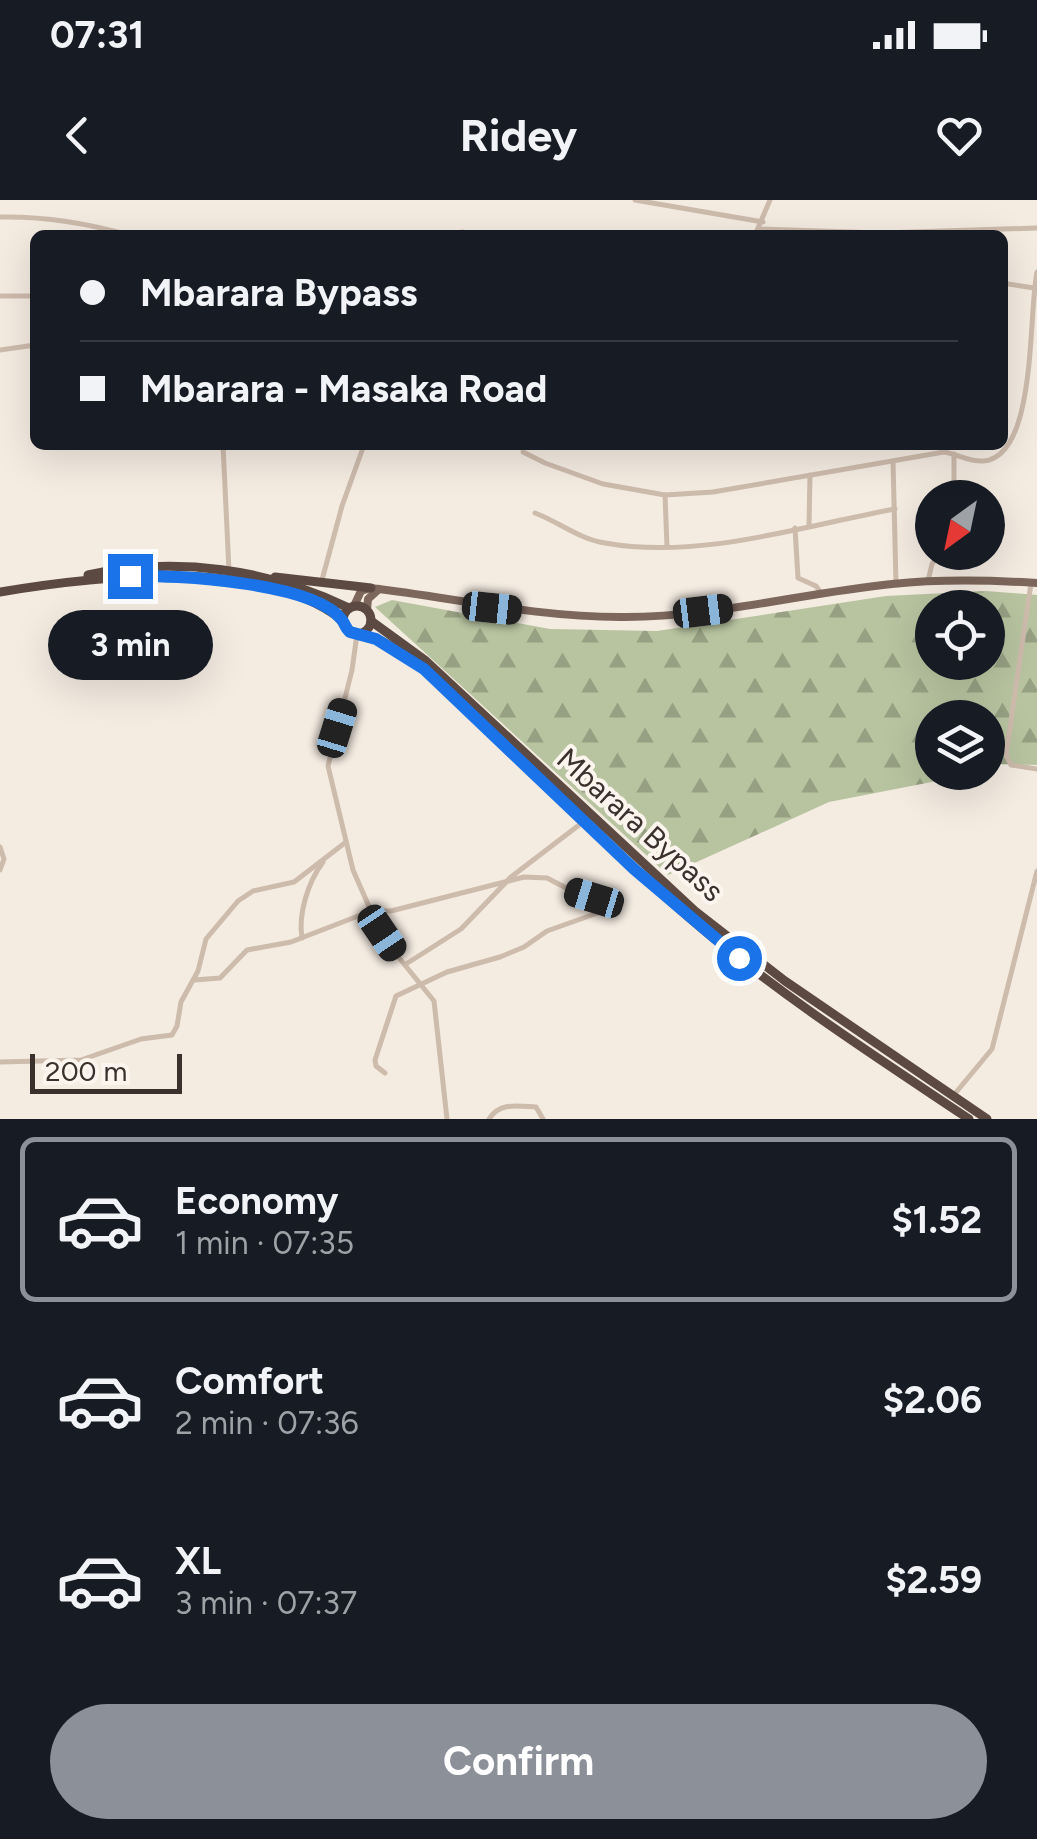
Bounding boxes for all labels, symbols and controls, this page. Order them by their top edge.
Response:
text: 07:31 [50,12,144,58]
icon: back [50,108,105,163]
text: Ridey [460,108,577,162]
icon: heart [932,108,987,163]
text: Mbarara Bypass [140,270,417,316]
text: Mbarara - Masaka Road [140,366,547,412]
north arrow [915,480,1005,570]
map controls [915,480,1005,790]
route end [108,554,153,599]
car [461,590,523,626]
button: locate [915,590,1005,680]
car [671,592,735,630]
callout: 3 min [48,611,212,681]
text: 3 min [91,626,170,664]
car [314,695,360,761]
button: layers [915,700,1005,790]
street label: Mbarara Bypass [549,740,731,909]
car [561,875,627,921]
car [353,900,411,966]
route start [717,936,762,981]
scale bar [30,1049,182,1094]
text: 200 m [45,1054,127,1088]
icon: car [55,1175,145,1265]
text: Economy [175,1178,338,1224]
text: $1.52 [891,1197,982,1243]
text: 1 min · 07:35 [175,1224,354,1262]
icon: car [55,1355,145,1445]
text: Comfort [175,1358,324,1404]
text: $2.06 [883,1377,982,1423]
text: 2 min · 07:36 [175,1404,359,1442]
icon: car [55,1535,145,1625]
text: XL [175,1538,221,1584]
text: $2.59 [885,1557,982,1603]
text: 3 min · 07:37 [175,1584,357,1622]
button: Confirm [50,1704,987,1819]

